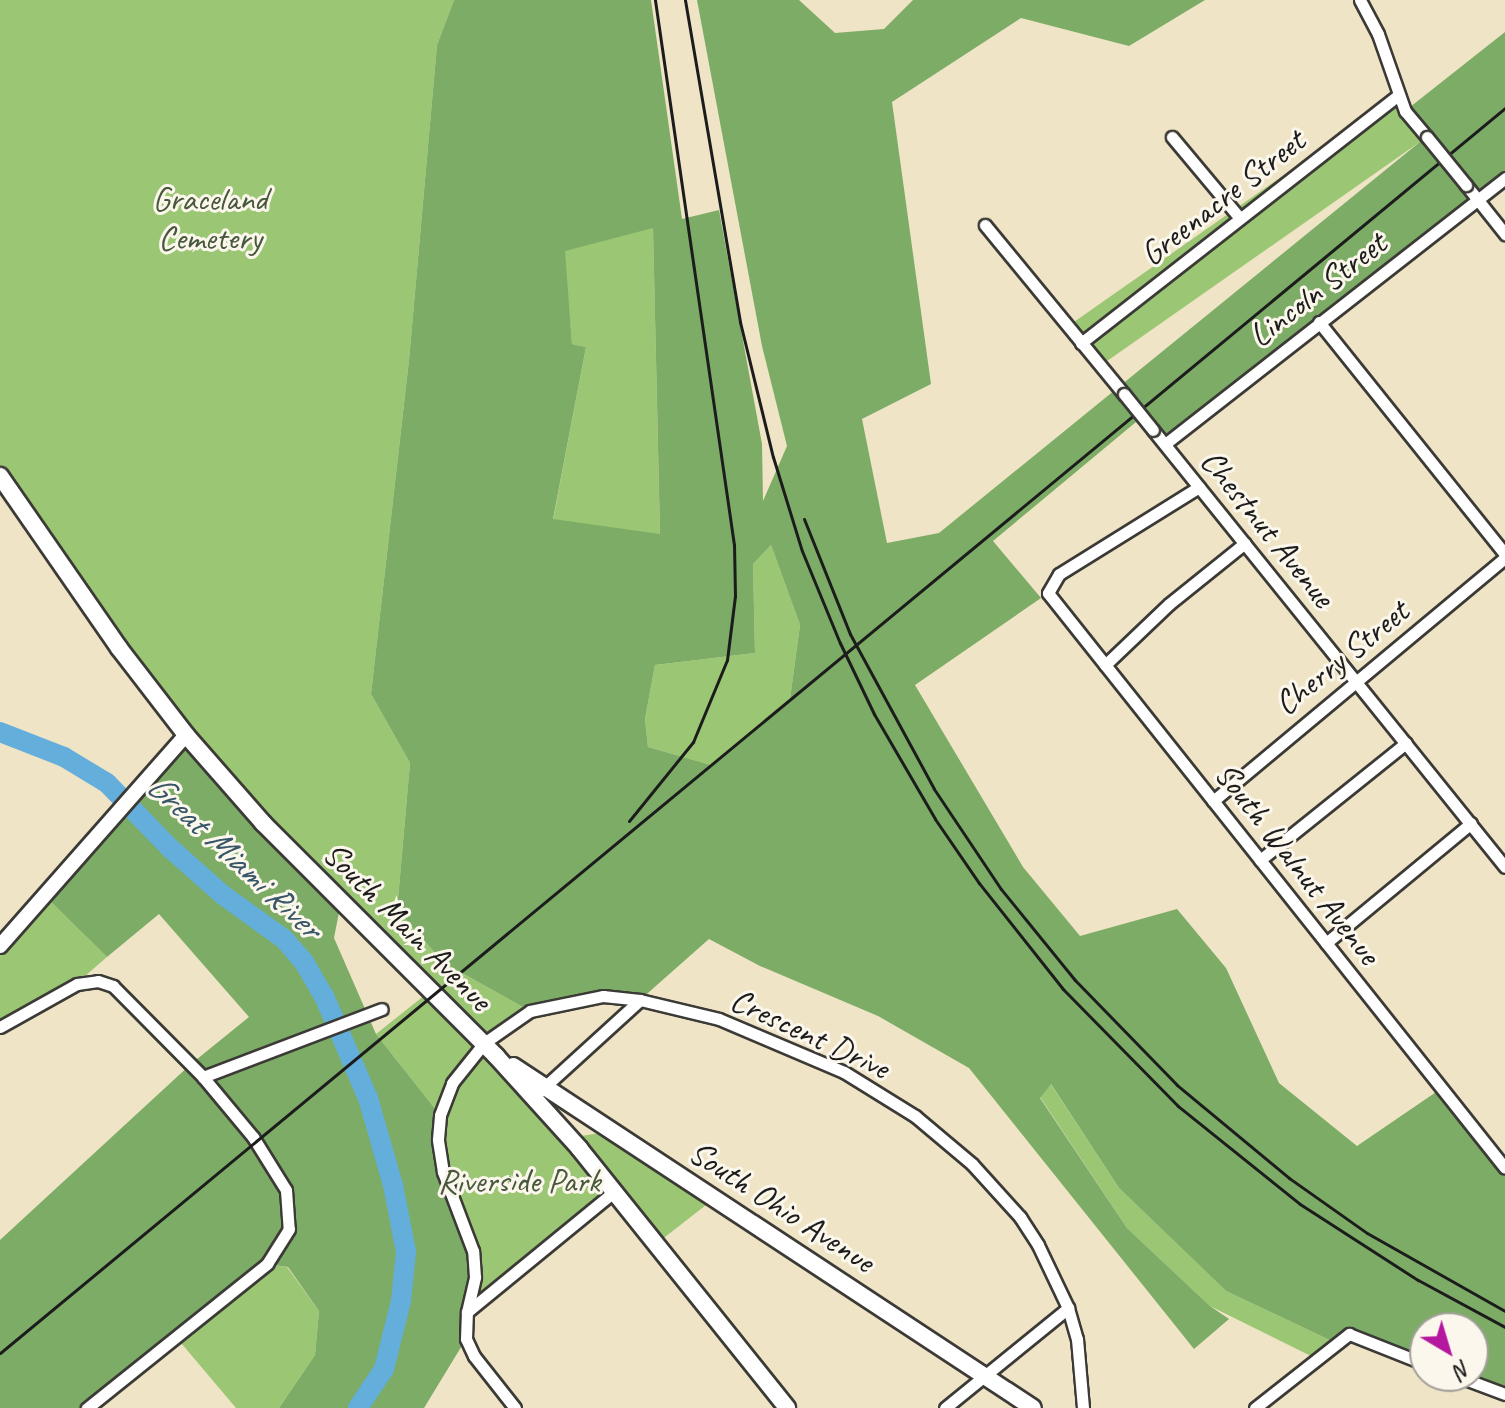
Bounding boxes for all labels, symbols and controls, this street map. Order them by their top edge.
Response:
street label: Greenacre Street [1131,120,1313,274]
park label: Graceland Cemetery [153,178,267,258]
street label: Lincoln Street [1240,223,1394,355]
street label: Chestnut Avenue [1192,441,1344,615]
street label: Cherry Street [1266,590,1416,724]
street label: South Walnut Avenue [1206,753,1390,973]
water label: Great Miami River [138,764,330,948]
street label: South Main Avenue [315,833,501,1019]
street label: Crescent Drive [724,978,896,1088]
street label: South Ohio Avenue [681,1131,883,1281]
park label: Riverside Park [437,1161,601,1201]
north arrow [1409,1312,1489,1392]
text: N [1449,1354,1477,1385]

